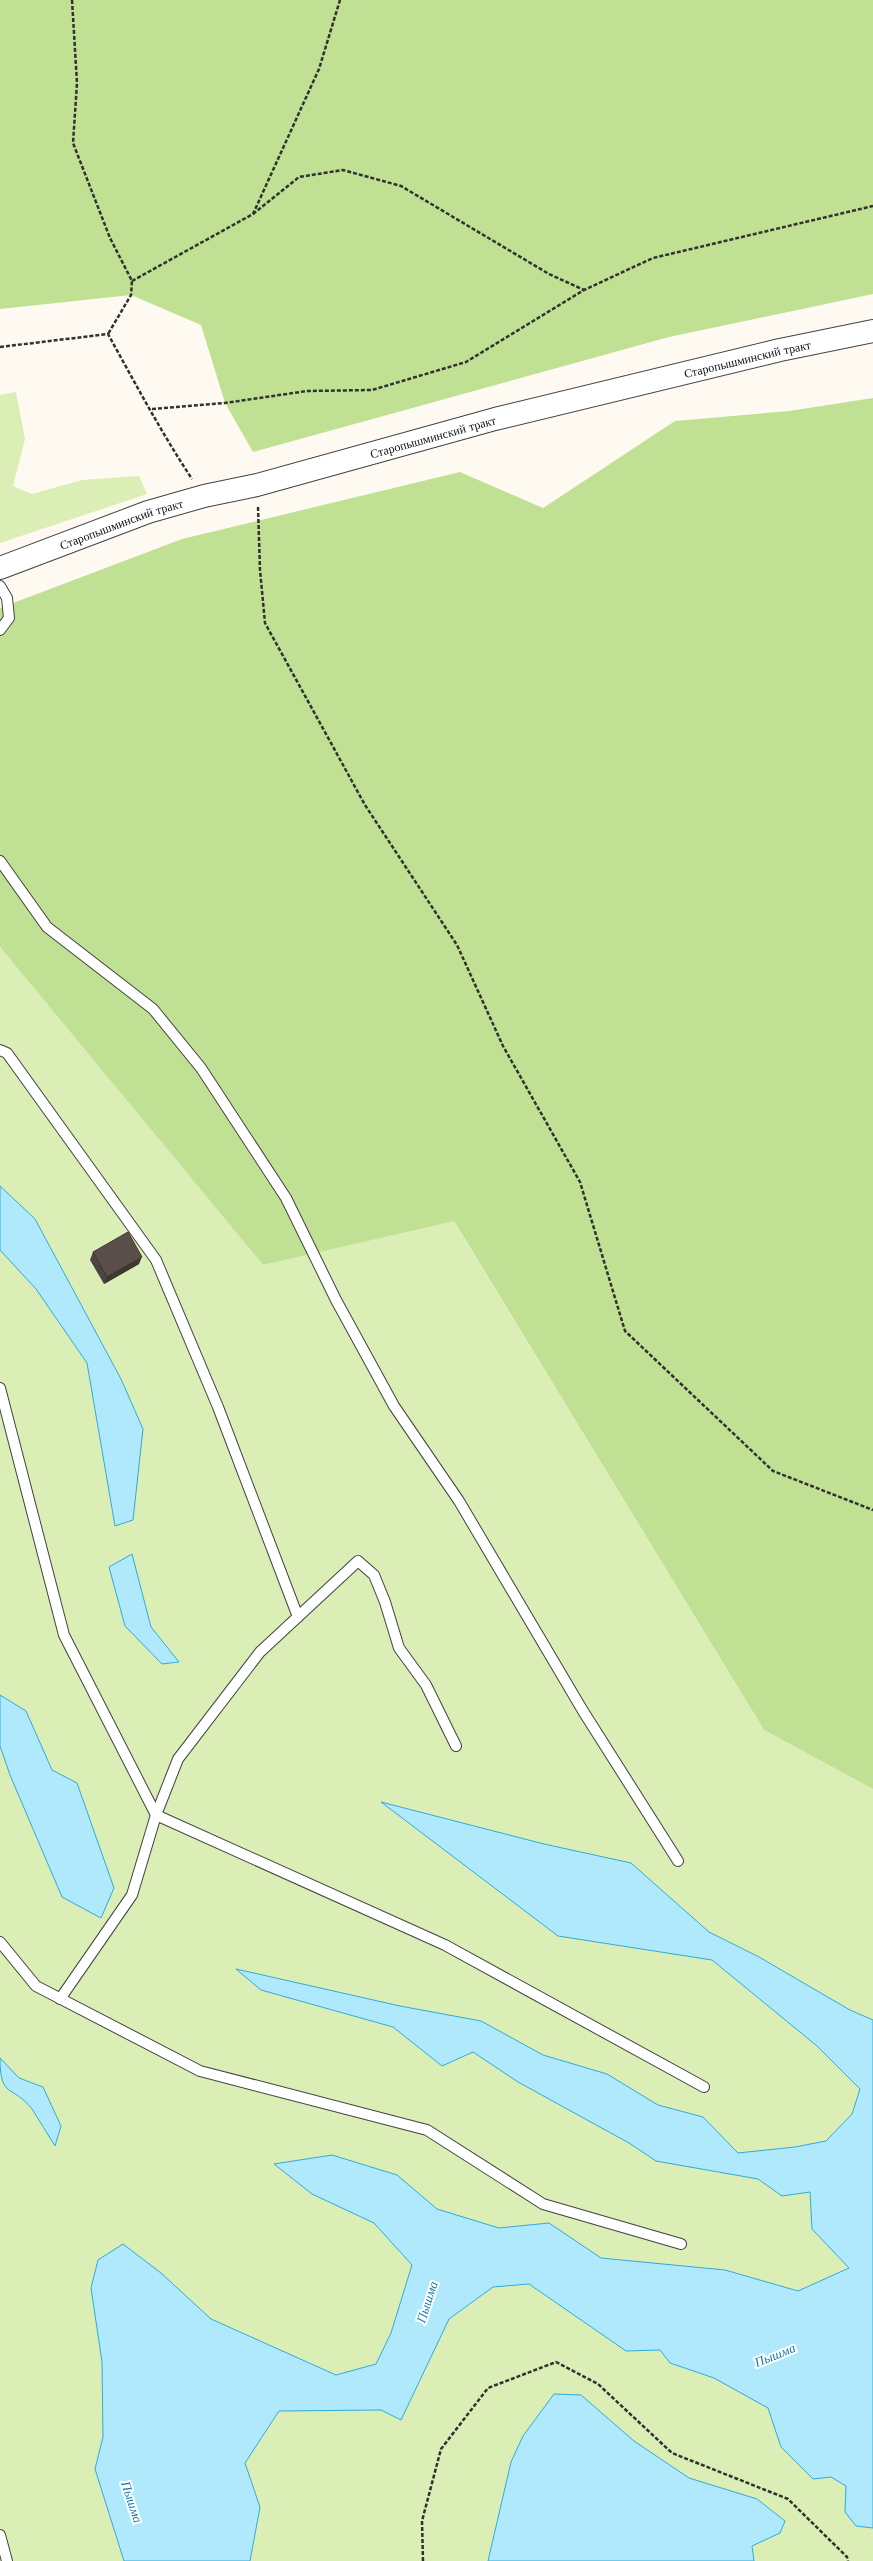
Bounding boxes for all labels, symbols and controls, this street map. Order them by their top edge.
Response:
street label: Старопышминский тракт [682,336,813,381]
street label: Старопышминский тракт [368,411,498,461]
street label: Старопышминский тракт [57,495,185,552]
water label: Пышма [412,2279,442,2326]
water label: Пышма [751,2339,798,2371]
water label: Пышма [117,2478,147,2525]

